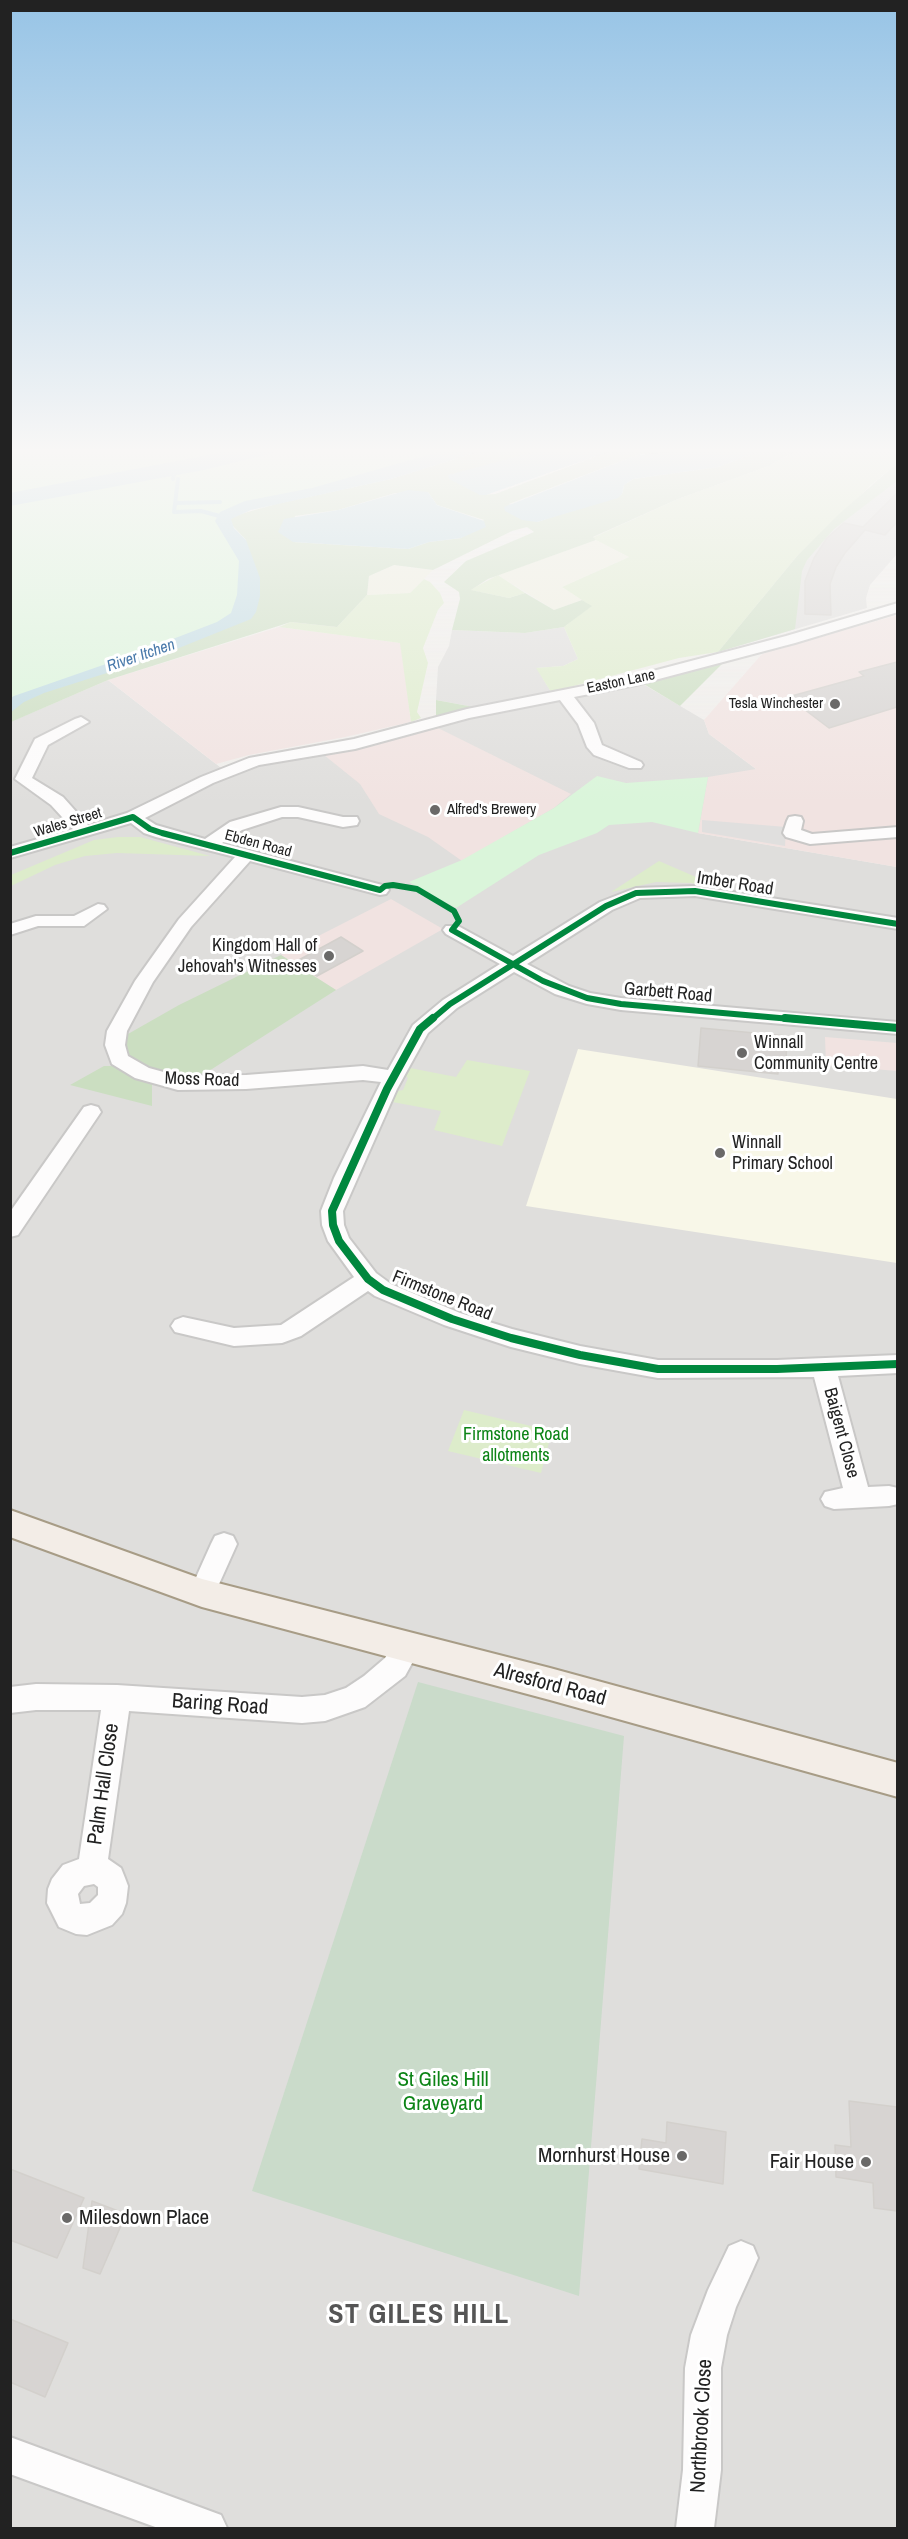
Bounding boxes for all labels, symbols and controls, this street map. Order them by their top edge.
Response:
water label: River Itchen [104,635,178,677]
street label: Easton Lane [585,666,657,698]
place label: Tesla Winchester [729,695,823,713]
marker: Tesla Winchester [828,697,842,711]
place label: Alfred's Brewery [447,801,536,819]
marker: Alfred's Brewery [428,803,442,817]
street label: Wales Street [32,804,104,842]
street label: Ebden Road [223,826,293,862]
street label: Imber Road [695,867,775,901]
place label: Kingdom Hall of Jehovah's Witnesses [178,935,317,978]
marker: Kingdom Hall of Jehovah's Witnesses [322,949,336,963]
street label: Garbett Road [623,978,713,1008]
place label: Winnall Community Centre [754,1032,878,1074]
marker: Winnall Community Centre [735,1046,749,1060]
street label: Moss Road [164,1068,240,1092]
place label: Winnall Primary School [732,1132,833,1174]
marker: Winnall Primary School [713,1146,727,1160]
street label: Firmstone Road [389,1266,495,1326]
street label: Baigent Close [819,1385,863,1481]
park label: Firmstone Road allotments [463,1424,569,1466]
street label: Alresford Road [491,1658,609,1712]
street label: Baring Road [171,1689,269,1721]
street label: Palm Hall Close [83,1722,125,1846]
park label: St Giles Hill Graveyard [398,2067,488,2117]
place label: Mornhurst House [538,2143,670,2169]
marker: Mornhurst House [675,2149,689,2163]
place label: Fair House [770,2149,854,2175]
marker: Fair House [859,2155,873,2169]
place label: Milesdown Place [79,2205,209,2231]
marker: Milesdown Place [60,2211,74,2225]
district label: ST GILES HILL [328,2298,510,2332]
street label: Northbrook Close [686,2358,718,2494]

